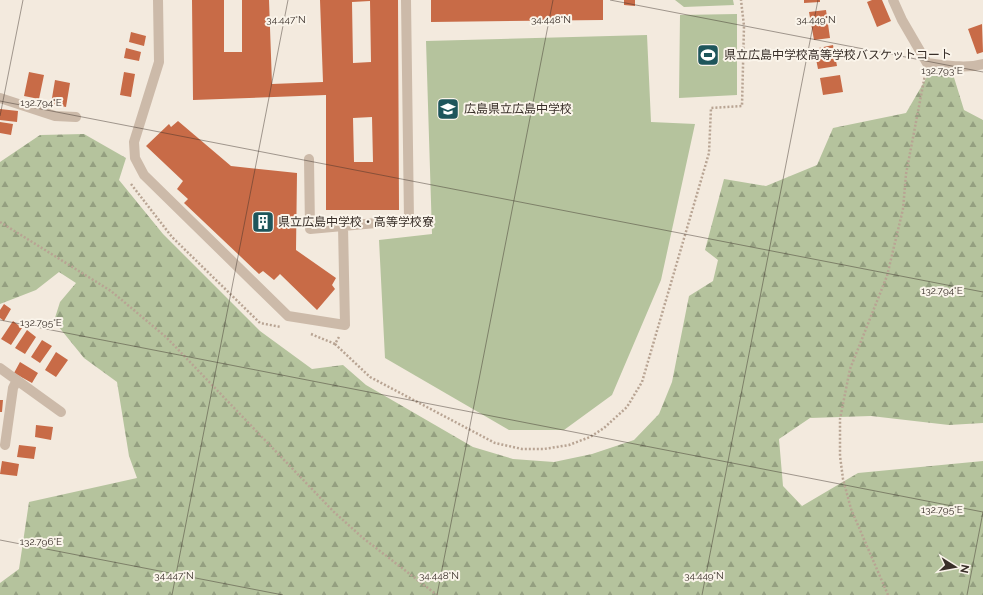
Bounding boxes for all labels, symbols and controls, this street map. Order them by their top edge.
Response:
text: 34.447°N [266,14,306,25]
text: 34.448°N [531,14,571,25]
text: 34.449°N [796,14,836,25]
sports icon: 県立広島中学校高等学校バスケットコート [695,42,721,68]
place label: 県立広島中学校高等学校バスケットコート [724,48,952,62]
text: 132.793°E [921,65,963,76]
school or university icon: 広島県立広島中学校 [435,96,461,122]
text: 132.794°E [20,97,62,108]
place label: 広島県立広島中学校 [464,102,572,116]
building icon: 県立広島中学校・高等学校寮 [250,209,276,235]
place label: 県立広島中学校・高等学校寮 [278,215,434,229]
text: 132.794°E [921,285,963,296]
text: 132.795°E [20,317,62,328]
text: 132.795°E [921,504,963,515]
text: 132.796°E [20,536,62,547]
north arrow [935,547,975,587]
text: N [957,563,972,574]
text: 34.447°N [154,570,194,581]
text: 34.448°N [419,570,459,581]
text: 34.449°N [684,570,724,581]

